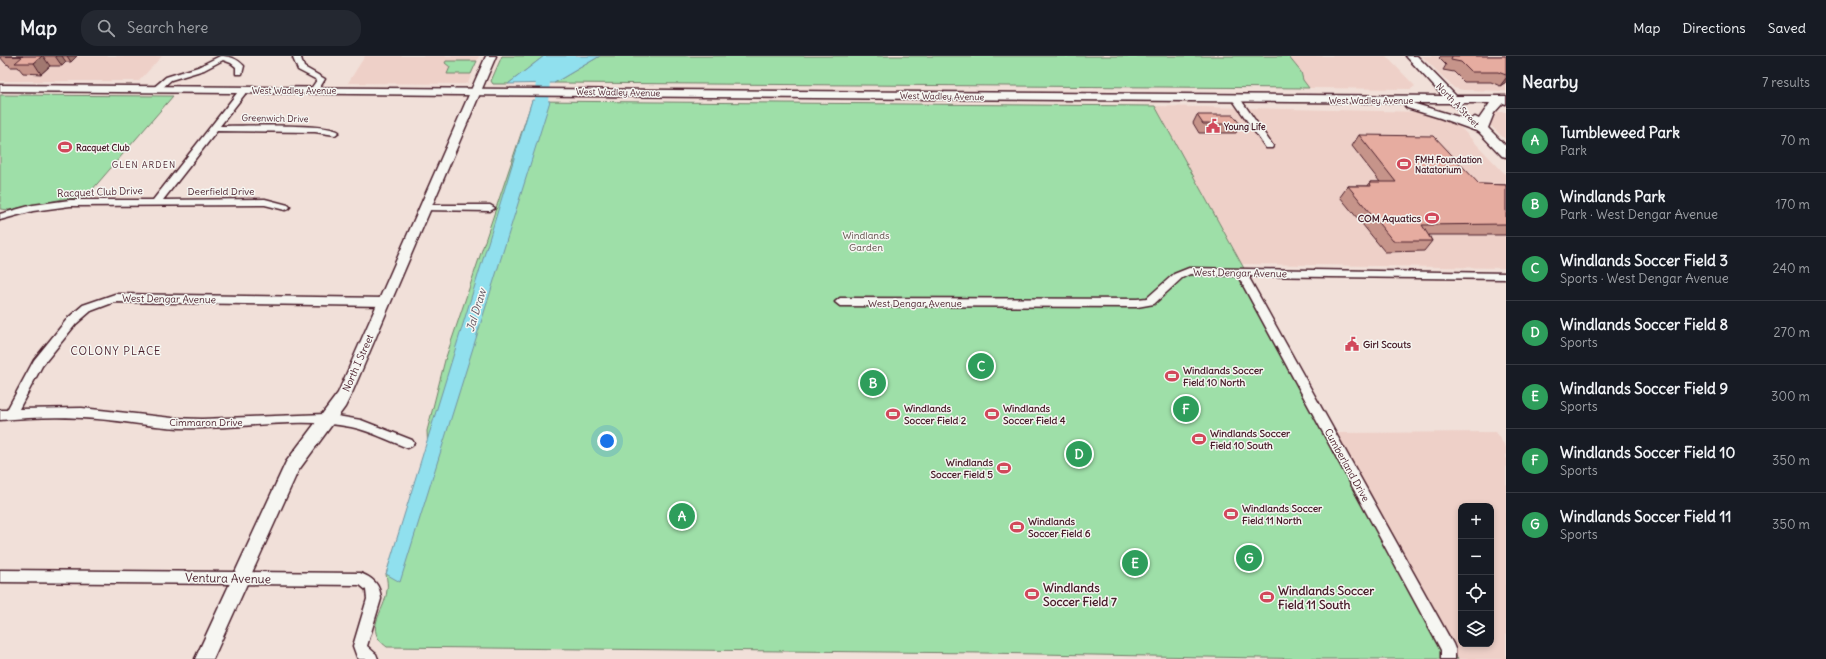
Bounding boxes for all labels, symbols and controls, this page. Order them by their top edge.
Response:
search box [81,10,361,46]
text: Map [20,16,57,40]
icon: search [95,17,117,39]
text: Search here [127,18,208,37]
text: Map [1633,19,1660,37]
text: Directions [1682,19,1746,37]
text: Saved [1768,19,1806,37]
text: Nearby [1522,71,1578,93]
text: 7 results [1762,74,1810,91]
street label: North A Street [1434,81,1482,129]
street label: West Wadley Avenue [252,85,336,96]
street label: West Wadley Avenue [576,86,661,98]
street label: West Wadley Avenue [900,90,985,102]
street label: West Wadley Avenue [1329,95,1413,106]
street label: Greenwich Drive [241,112,309,124]
public building icon: Young Life [1205,118,1221,134]
place label: Young Life [1223,121,1266,133]
text: Tumbleweed Park [1560,123,1680,142]
text: A [1531,132,1539,149]
text: 70 m [1781,132,1810,149]
sports icon: Racquet Club [57,139,73,155]
place label: Racquet Club [76,142,130,154]
text: Park [1560,142,1587,159]
place label: FMH Foundation Natatorium [1415,154,1483,175]
sports icon: FMH Foundation Natatorium [1396,156,1412,172]
district label: GLEN ARDEN [112,159,176,170]
street label: Racquet Club Drive [57,184,143,200]
street label: Deerfield Drive [188,185,255,198]
text: Windlands Park [1560,187,1665,206]
text: B [1531,196,1539,213]
text: 170 m [1775,196,1810,213]
text: Park · West Dengar Avenue [1560,206,1718,223]
sports icon: COM Aquatics [1424,210,1440,226]
place label: COM Aquatics [1358,212,1421,225]
park label: Windlands Garden [842,229,890,254]
text: Windlands Soccer Field 3 [1560,251,1728,270]
text: C [1531,260,1539,277]
text: 240 m [1773,260,1810,277]
street label: West Dengar Avenue [1193,266,1287,280]
text: Sports · West Dengar Avenue [1560,270,1729,287]
water label: Jal Draw [463,286,490,333]
street label: West Dengar Avenue [122,292,216,306]
street label: West Dengar Avenue [868,297,962,310]
text: Windlands Soccer Field 8 [1560,315,1728,334]
text: D [1530,324,1540,341]
text: 270 m [1773,324,1810,341]
street label: North I Street [340,332,377,394]
text: Sports [1560,334,1598,351]
public building icon: Girl Scouts [1344,336,1360,352]
place label: Girl Scouts [1363,338,1412,351]
district label: COLONY PLACE [70,344,162,358]
pin: C [968,351,994,381]
place label: Windlands Soccer Field 10 North [1183,364,1264,389]
pin: B [860,368,886,398]
sports icon: Windlands Soccer Field 10 North [1164,368,1180,384]
text: Windlands Soccer Field 9 [1560,379,1728,398]
text: E [1531,388,1539,405]
text: 300 m [1771,388,1810,405]
pin: F [1173,394,1199,424]
text: Sports [1560,398,1598,415]
place label: Windlands Soccer Field 2 [904,402,967,427]
place label: Windlands Soccer Field 4 [1003,402,1066,427]
sports icon: Windlands Soccer Field 2 [885,406,901,422]
sports icon: Windlands Soccer Field 4 [984,406,1000,422]
street label: Cimmaron Drive [169,416,243,429]
street label: Cumberland Drive [1322,426,1372,504]
place label: Windlands Soccer Field 10 South [1210,427,1291,452]
your location [597,431,617,451]
sports icon: Windlands Soccer Field 10 South [1191,431,1207,447]
pin: D [1066,439,1092,469]
text: Windlands Soccer Field 10 [1560,443,1735,462]
text: F [1531,452,1539,469]
text: 350 m [1772,452,1810,469]
place label: Windlands Soccer Field 5 [931,456,993,481]
sports icon: Windlands Soccer Field 5 [996,460,1012,476]
text: Sports [1560,462,1598,479]
pin: A [669,501,695,531]
place label: Windlands Soccer Field 11 North [1242,502,1323,527]
map controls [1458,503,1494,647]
button: + [1458,503,1494,539]
sports icon: Windlands Soccer Field 11 North [1223,506,1239,522]
text: Windlands Soccer Field 11 [1560,507,1731,526]
place label: Windlands Soccer Field 6 [1028,515,1091,540]
text: G [1530,516,1540,533]
text: 350 m [1772,516,1810,533]
sports icon: Windlands Soccer Field 6 [1009,519,1025,535]
text: Sports [1560,526,1598,543]
button: − [1458,539,1494,575]
pin: G [1236,543,1262,573]
pin: E [1122,548,1148,578]
street label: Ventura Avenue [185,570,271,586]
button: locate [1458,575,1494,611]
place label: Windlands Soccer Field 7 [1043,580,1117,609]
place label: Windlands Soccer Field 11 South [1278,583,1374,612]
sports icon: Windlands Soccer Field 7 [1024,586,1040,602]
sports icon: Windlands Soccer Field 11 South [1259,589,1275,605]
button: layers [1458,611,1494,647]

